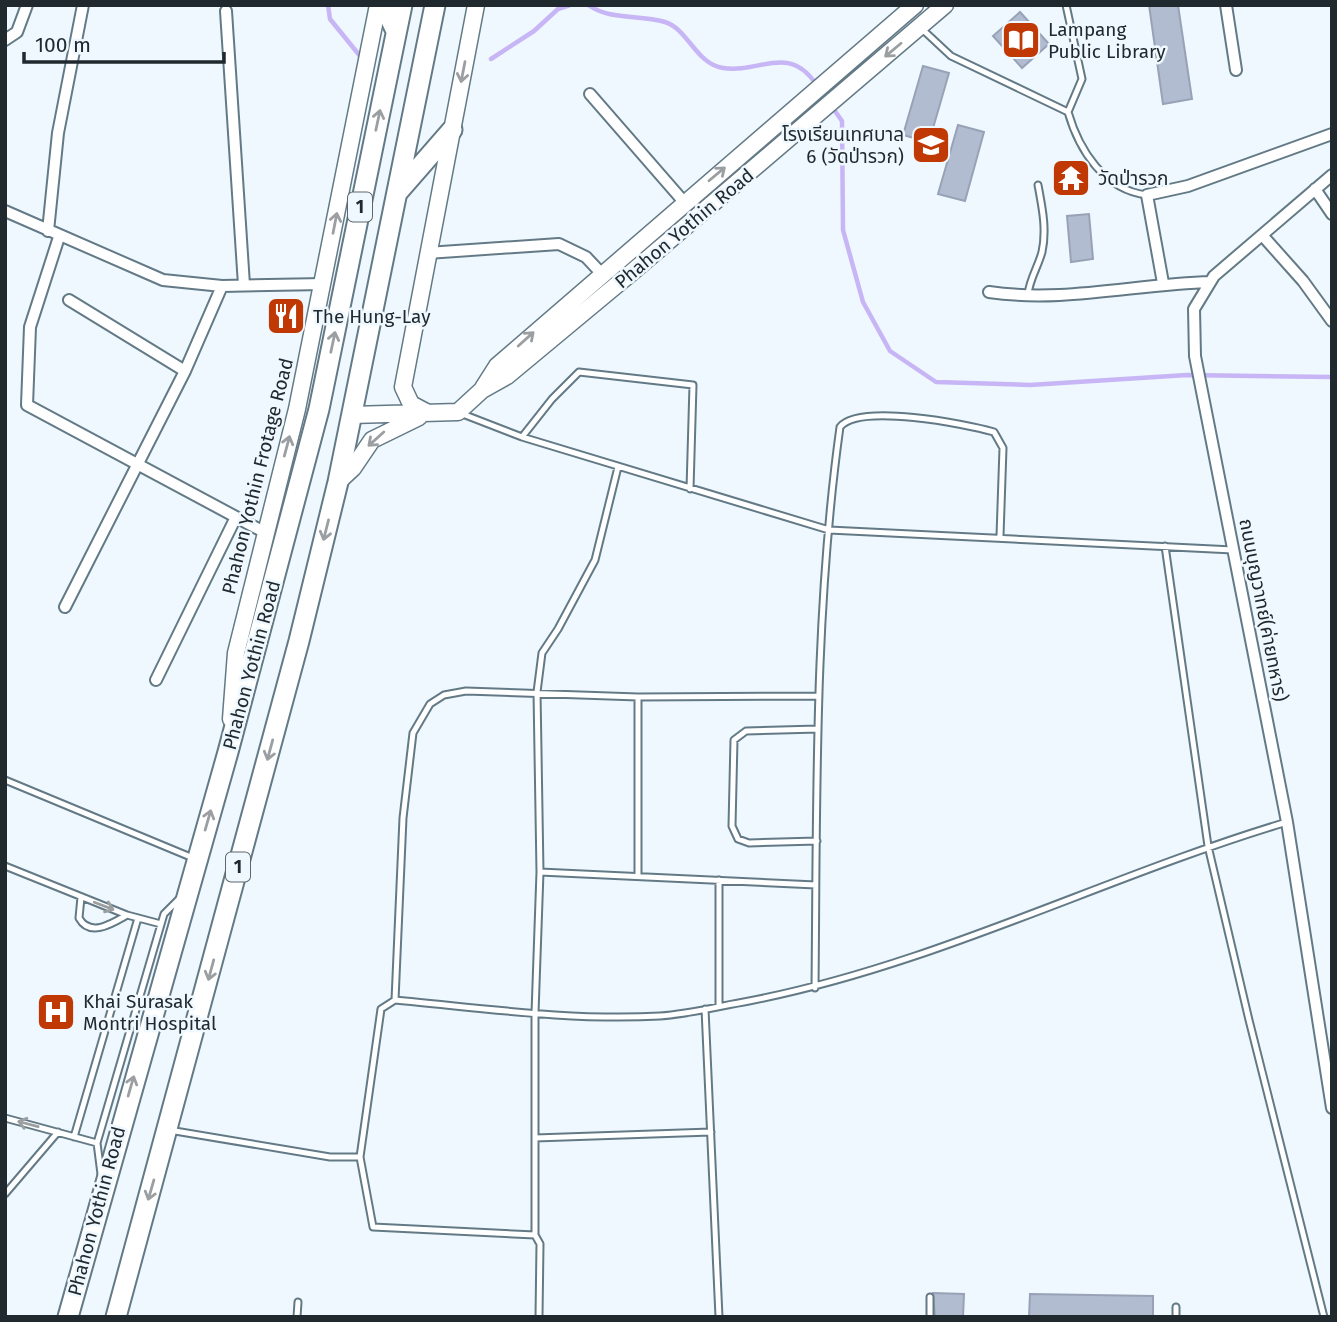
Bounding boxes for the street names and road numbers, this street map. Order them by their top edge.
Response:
street label: Phahon Yothin Road [610,164,758,293]
road number: 1 [348,192,372,222]
street label: Phahon Yothin Frotage Road [217,356,298,597]
street label: ถนนบุญวาทย์(ค่ายทหาร) [1234,517,1293,704]
street label: Phahon Yothin Road [218,578,285,752]
road number: 1 [226,852,250,882]
street label: Phahon Yothin Road [63,1124,130,1298]

